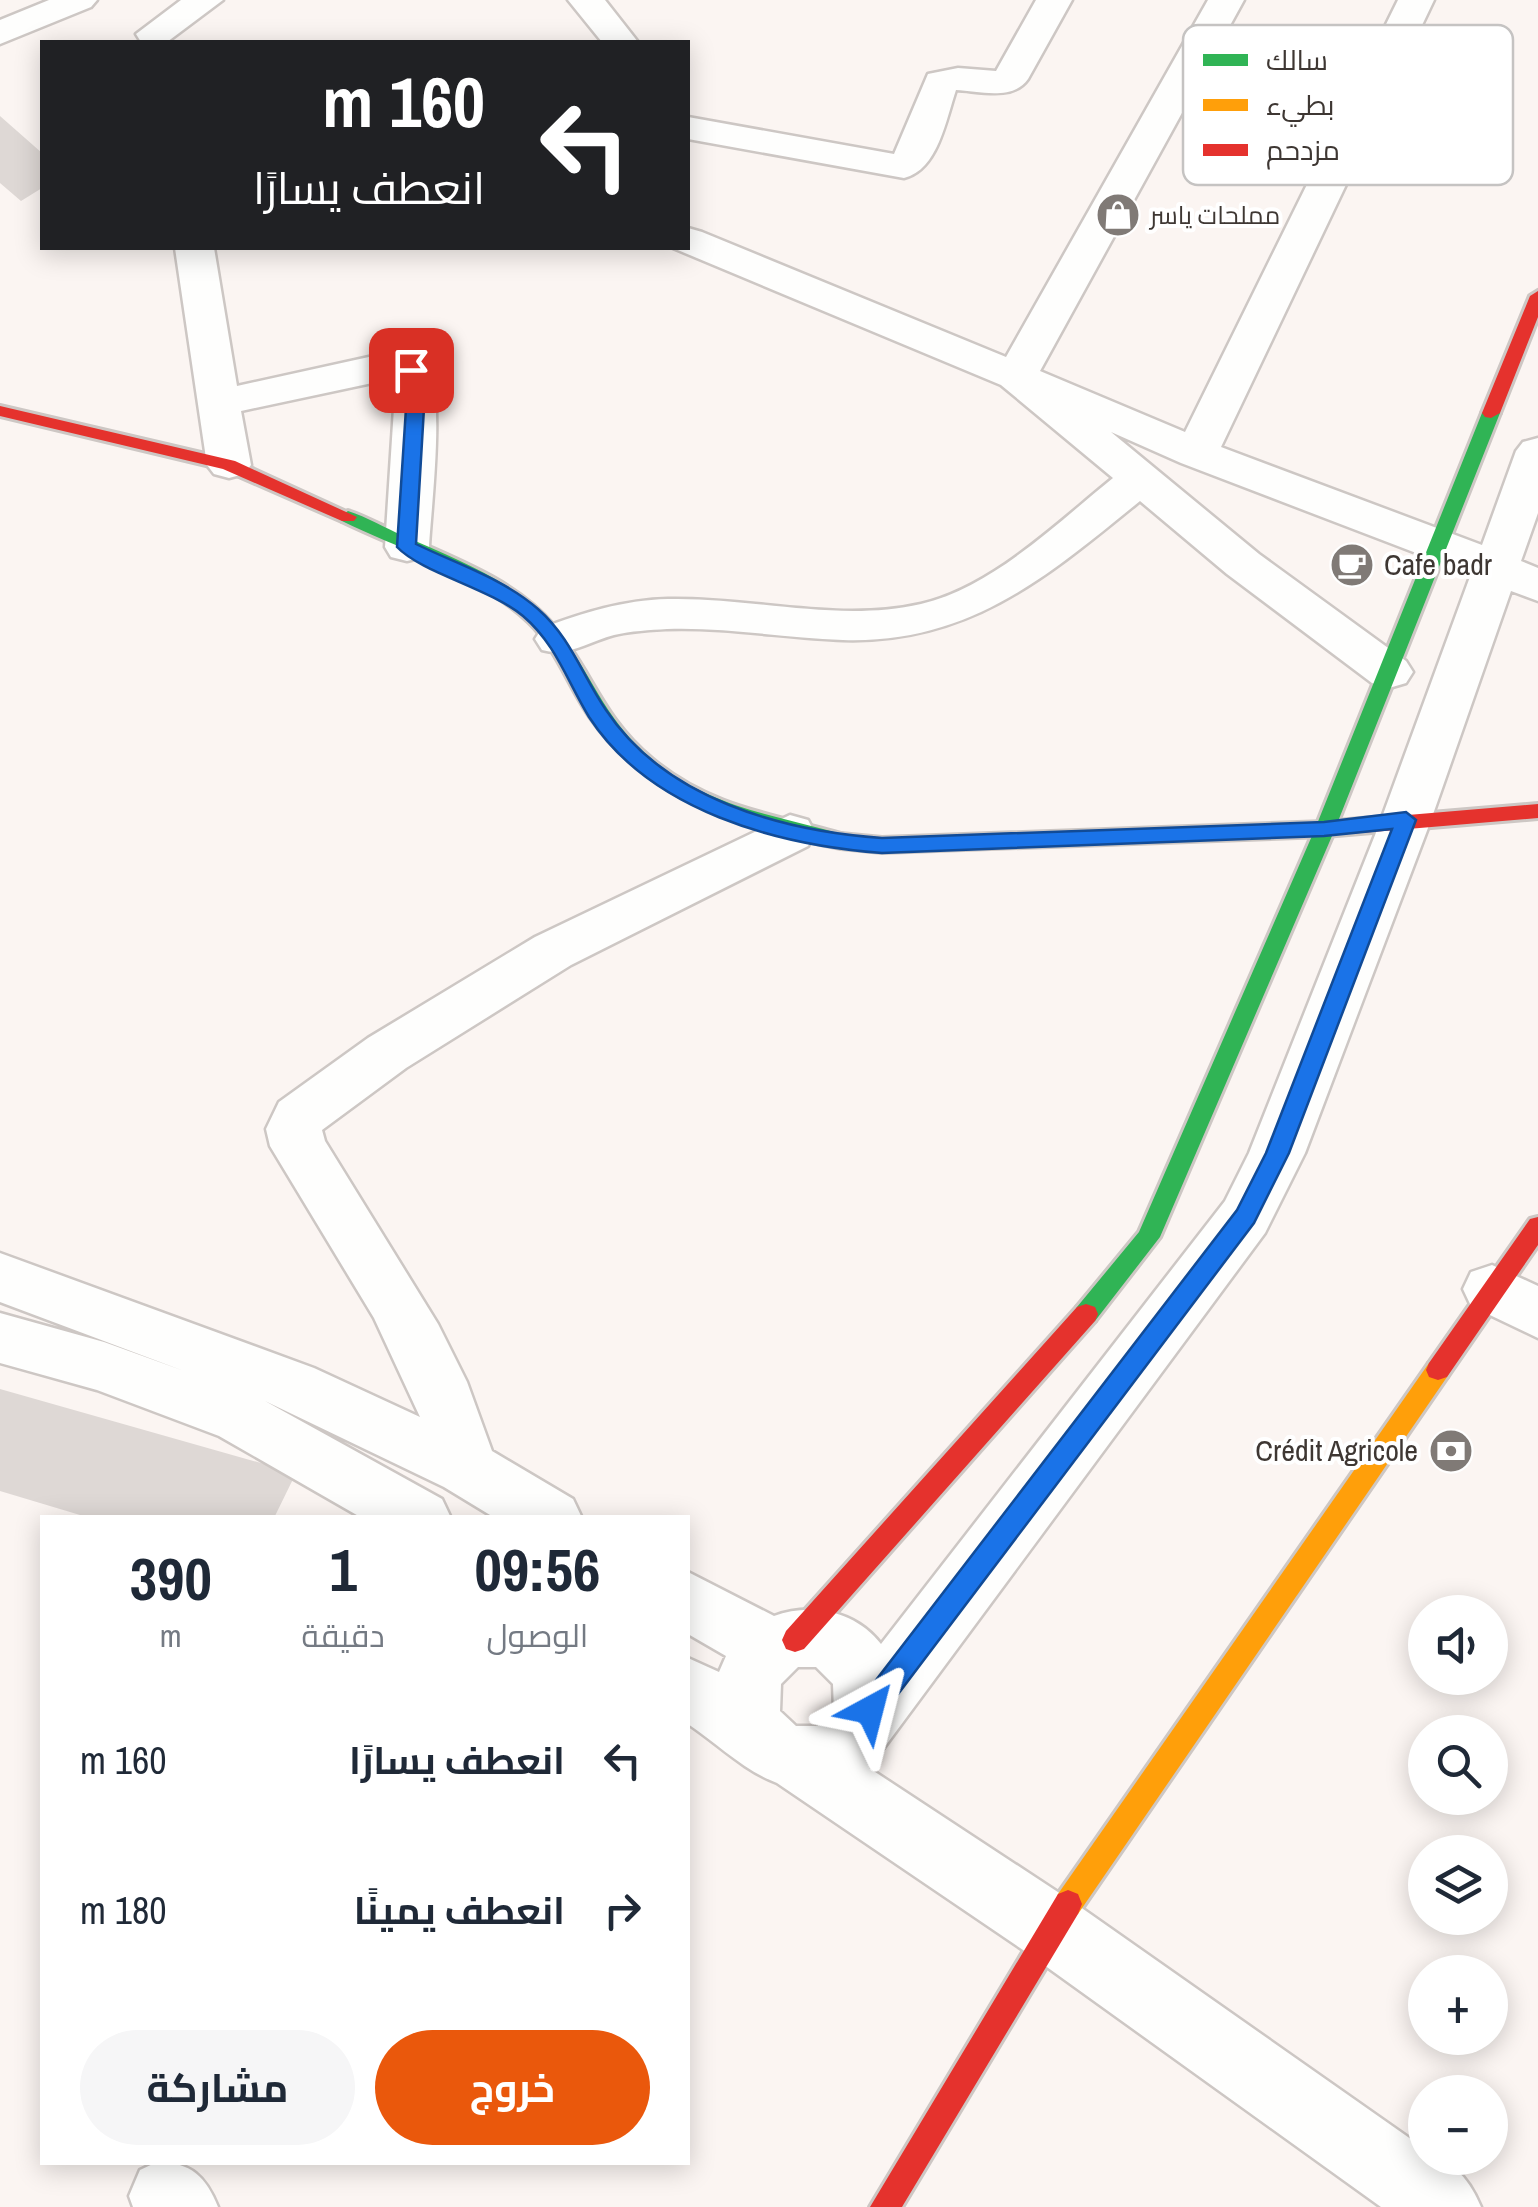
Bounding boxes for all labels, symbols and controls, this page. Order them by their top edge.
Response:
legend [1183,25,1513,185]
text: سالك [1266,41,1328,79]
text: 160 m [322,55,485,149]
icon: left [520,80,650,210]
text: بطيء [1266,86,1334,127]
text: مزدحم [1266,131,1340,170]
text: انعطف يسارًا [253,157,485,218]
shop icon: مملحات ياسر [1095,192,1141,238]
place label: مملحات ياسر [1148,198,1280,232]
pin [369,328,454,413]
icon: arrive [384,343,439,398]
cafe icon: Cafe badr [1329,542,1375,588]
place label: Cafe badr [1384,544,1493,584]
bank icon: Crédit Agricole [1428,1428,1474,1474]
place label: Crédit Agricole [1255,1430,1418,1470]
text: 1 [329,1529,357,1610]
text: 09:56 [474,1529,600,1610]
text: 390 [130,1538,212,1619]
map controls [1408,1595,1508,2175]
button: sound [1408,1595,1508,1695]
text: m [160,1614,182,1657]
text: دقيقة [302,1614,385,1657]
text: الوصول [486,1614,588,1657]
position arrow [818,1658,922,1762]
button: search [1408,1715,1508,1815]
icon: left [595,1733,650,1788]
text: 160 m [80,1735,167,1786]
text: انعطف يسارًا [349,1735,565,1786]
button: layers [1408,1835,1508,1935]
icon: right [595,1883,650,1938]
text: 180 m [80,1885,167,1936]
text: انعطف يمينًا [354,1885,565,1936]
button: + [1408,1955,1508,2055]
button: مشاركة [80,2030,355,2145]
button: خروج [375,2030,650,2145]
button: − [1408,2075,1508,2175]

